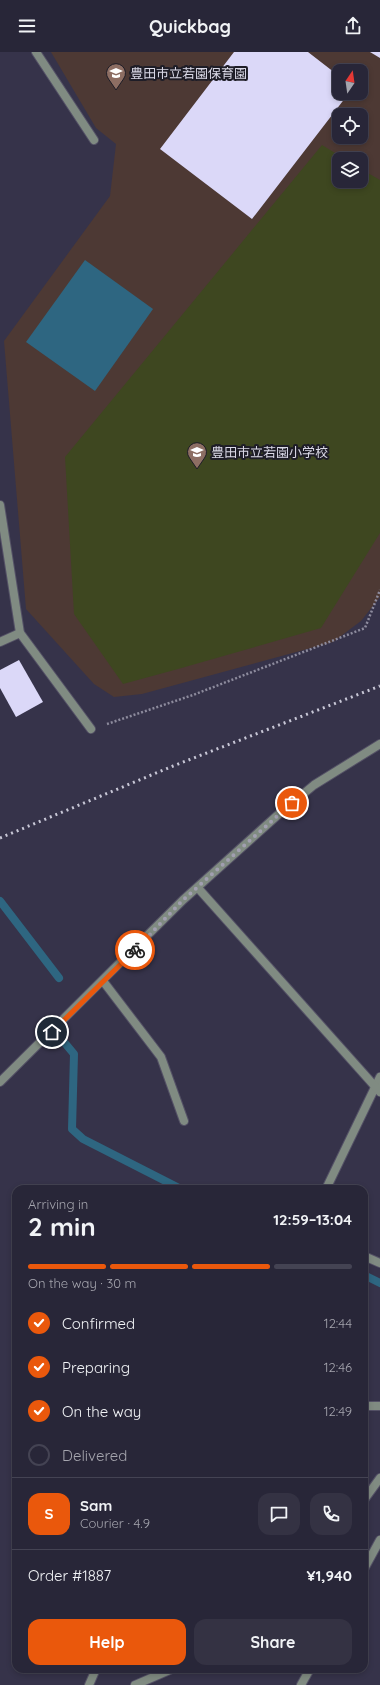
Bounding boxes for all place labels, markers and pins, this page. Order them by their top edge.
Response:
school or university icon: 豊田市立若園保育園 [105,62,127,90]
place label: 豊田市立若園保育園 [130,65,247,81]
school or university icon: 豊田市立若園小学校 [186,441,208,469]
place label: 豊田市立若園小学校 [211,444,328,460]
pin [275,786,309,820]
pin [35,1015,69,1049]

